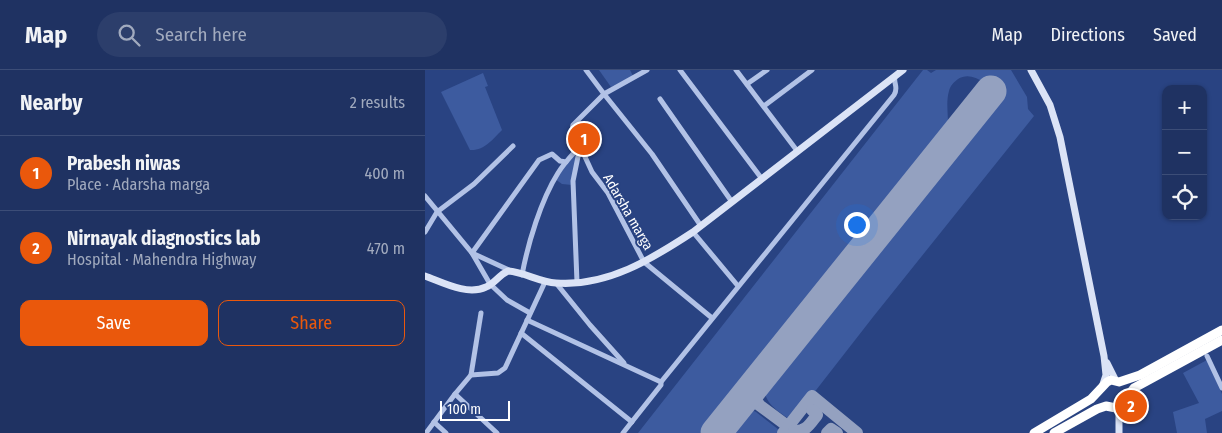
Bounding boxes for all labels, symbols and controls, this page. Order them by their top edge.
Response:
search box [97,12,447,57]
text: Map [25,21,67,49]
icon: search [115,21,143,49]
text: Search here [155,23,247,46]
text: Map [991,24,1023,46]
text: Directions [1051,24,1125,46]
text: Saved [1153,24,1197,46]
map controls [1162,85,1207,220]
button: + [1162,85,1207,130]
text: Nearby [20,90,82,116]
text: 2 results [350,93,405,112]
pin: 1 [568,120,600,158]
button: − [1162,130,1207,175]
text: Prabesh niwas [67,152,180,175]
text: 1 [33,164,39,183]
text: 400 m [365,164,405,183]
street label: Adarsha marga [599,171,657,253]
text: Place · Adarsha marga [67,175,210,194]
button: locate [1162,175,1207,220]
your location [844,212,870,238]
text: Nirnayak diagnostics lab [67,227,261,250]
text: 2 [32,239,40,258]
text: 470 m [367,239,405,258]
text: Hospital · Mahendra Highway [67,250,256,269]
button: Save [20,300,208,346]
button: Share [218,300,405,346]
pin: 2 [1115,387,1147,425]
scale bar [440,398,510,421]
text: 100 m [447,401,481,418]

